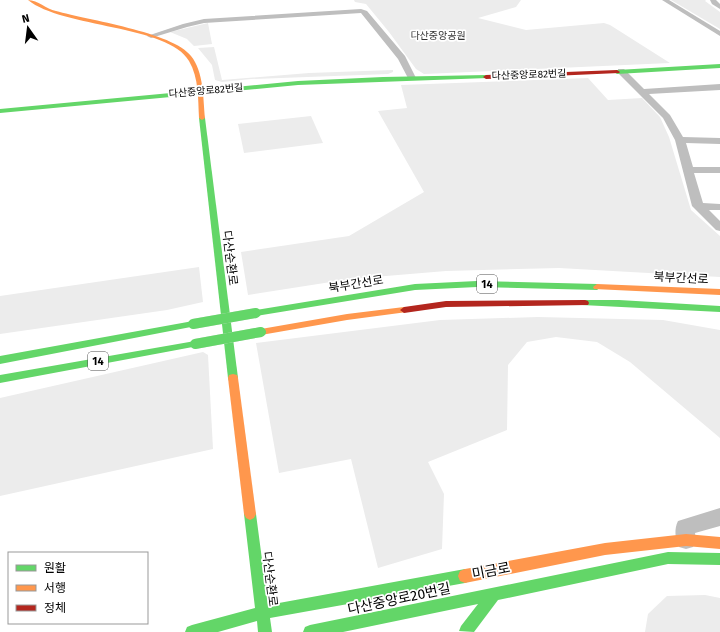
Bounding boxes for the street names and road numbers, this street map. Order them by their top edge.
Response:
street label: 다산중앙로82번길 [491,68,567,82]
street label: 다산중앙로82번길 [168,82,244,100]
street label: 다산순환로 [220,230,240,286]
street label: 북부간선로 [653,270,709,286]
street label: 북부간선로 [328,273,384,295]
road number: 14 [477,275,497,293]
road number: 14 [88,352,108,370]
street label: 다산순환로 [260,551,280,607]
street label: 미금로 [470,559,512,583]
street label: 다산중앙로20번길 [346,580,452,618]

